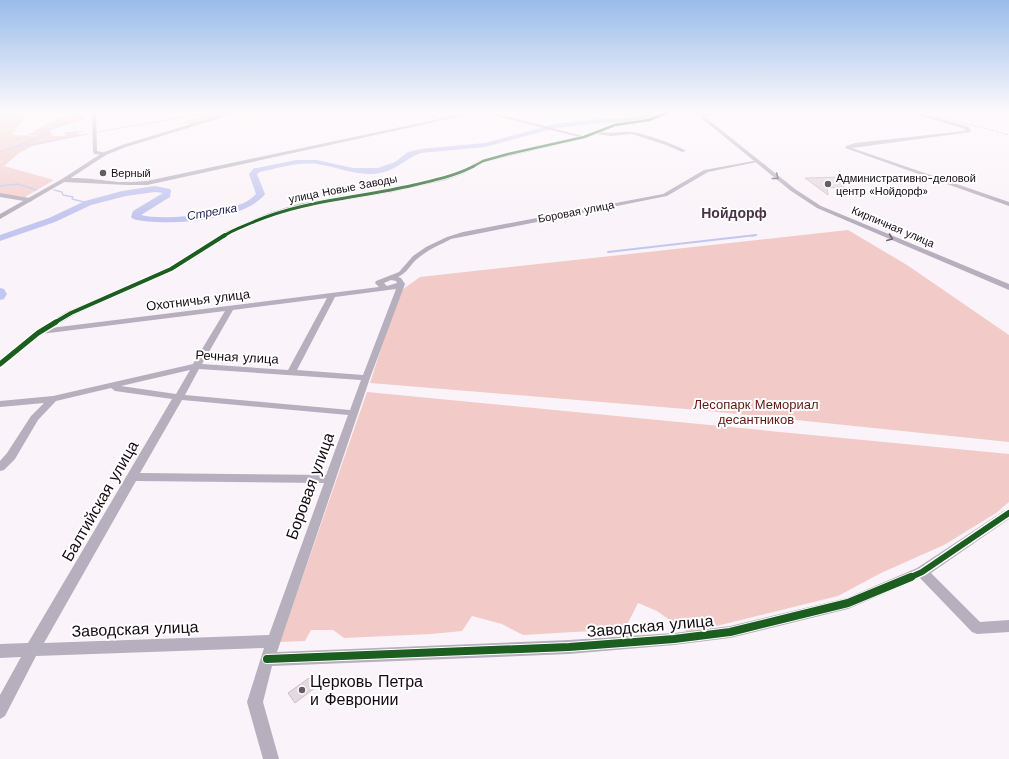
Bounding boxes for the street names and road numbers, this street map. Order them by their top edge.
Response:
street label: улица Новые Заводы [288,172,398,206]
street label: Боровая улица [537,198,616,226]
street label: Кирпичная улица [850,204,937,251]
street label: Охотничья улица [145,286,251,314]
street label: Речная улица [195,347,280,367]
street label: Боровая улица [282,430,338,542]
street label: Балтийская улица [58,437,142,565]
street label: Заводская улица [586,611,714,641]
street label: Заводская улица [71,617,199,641]

